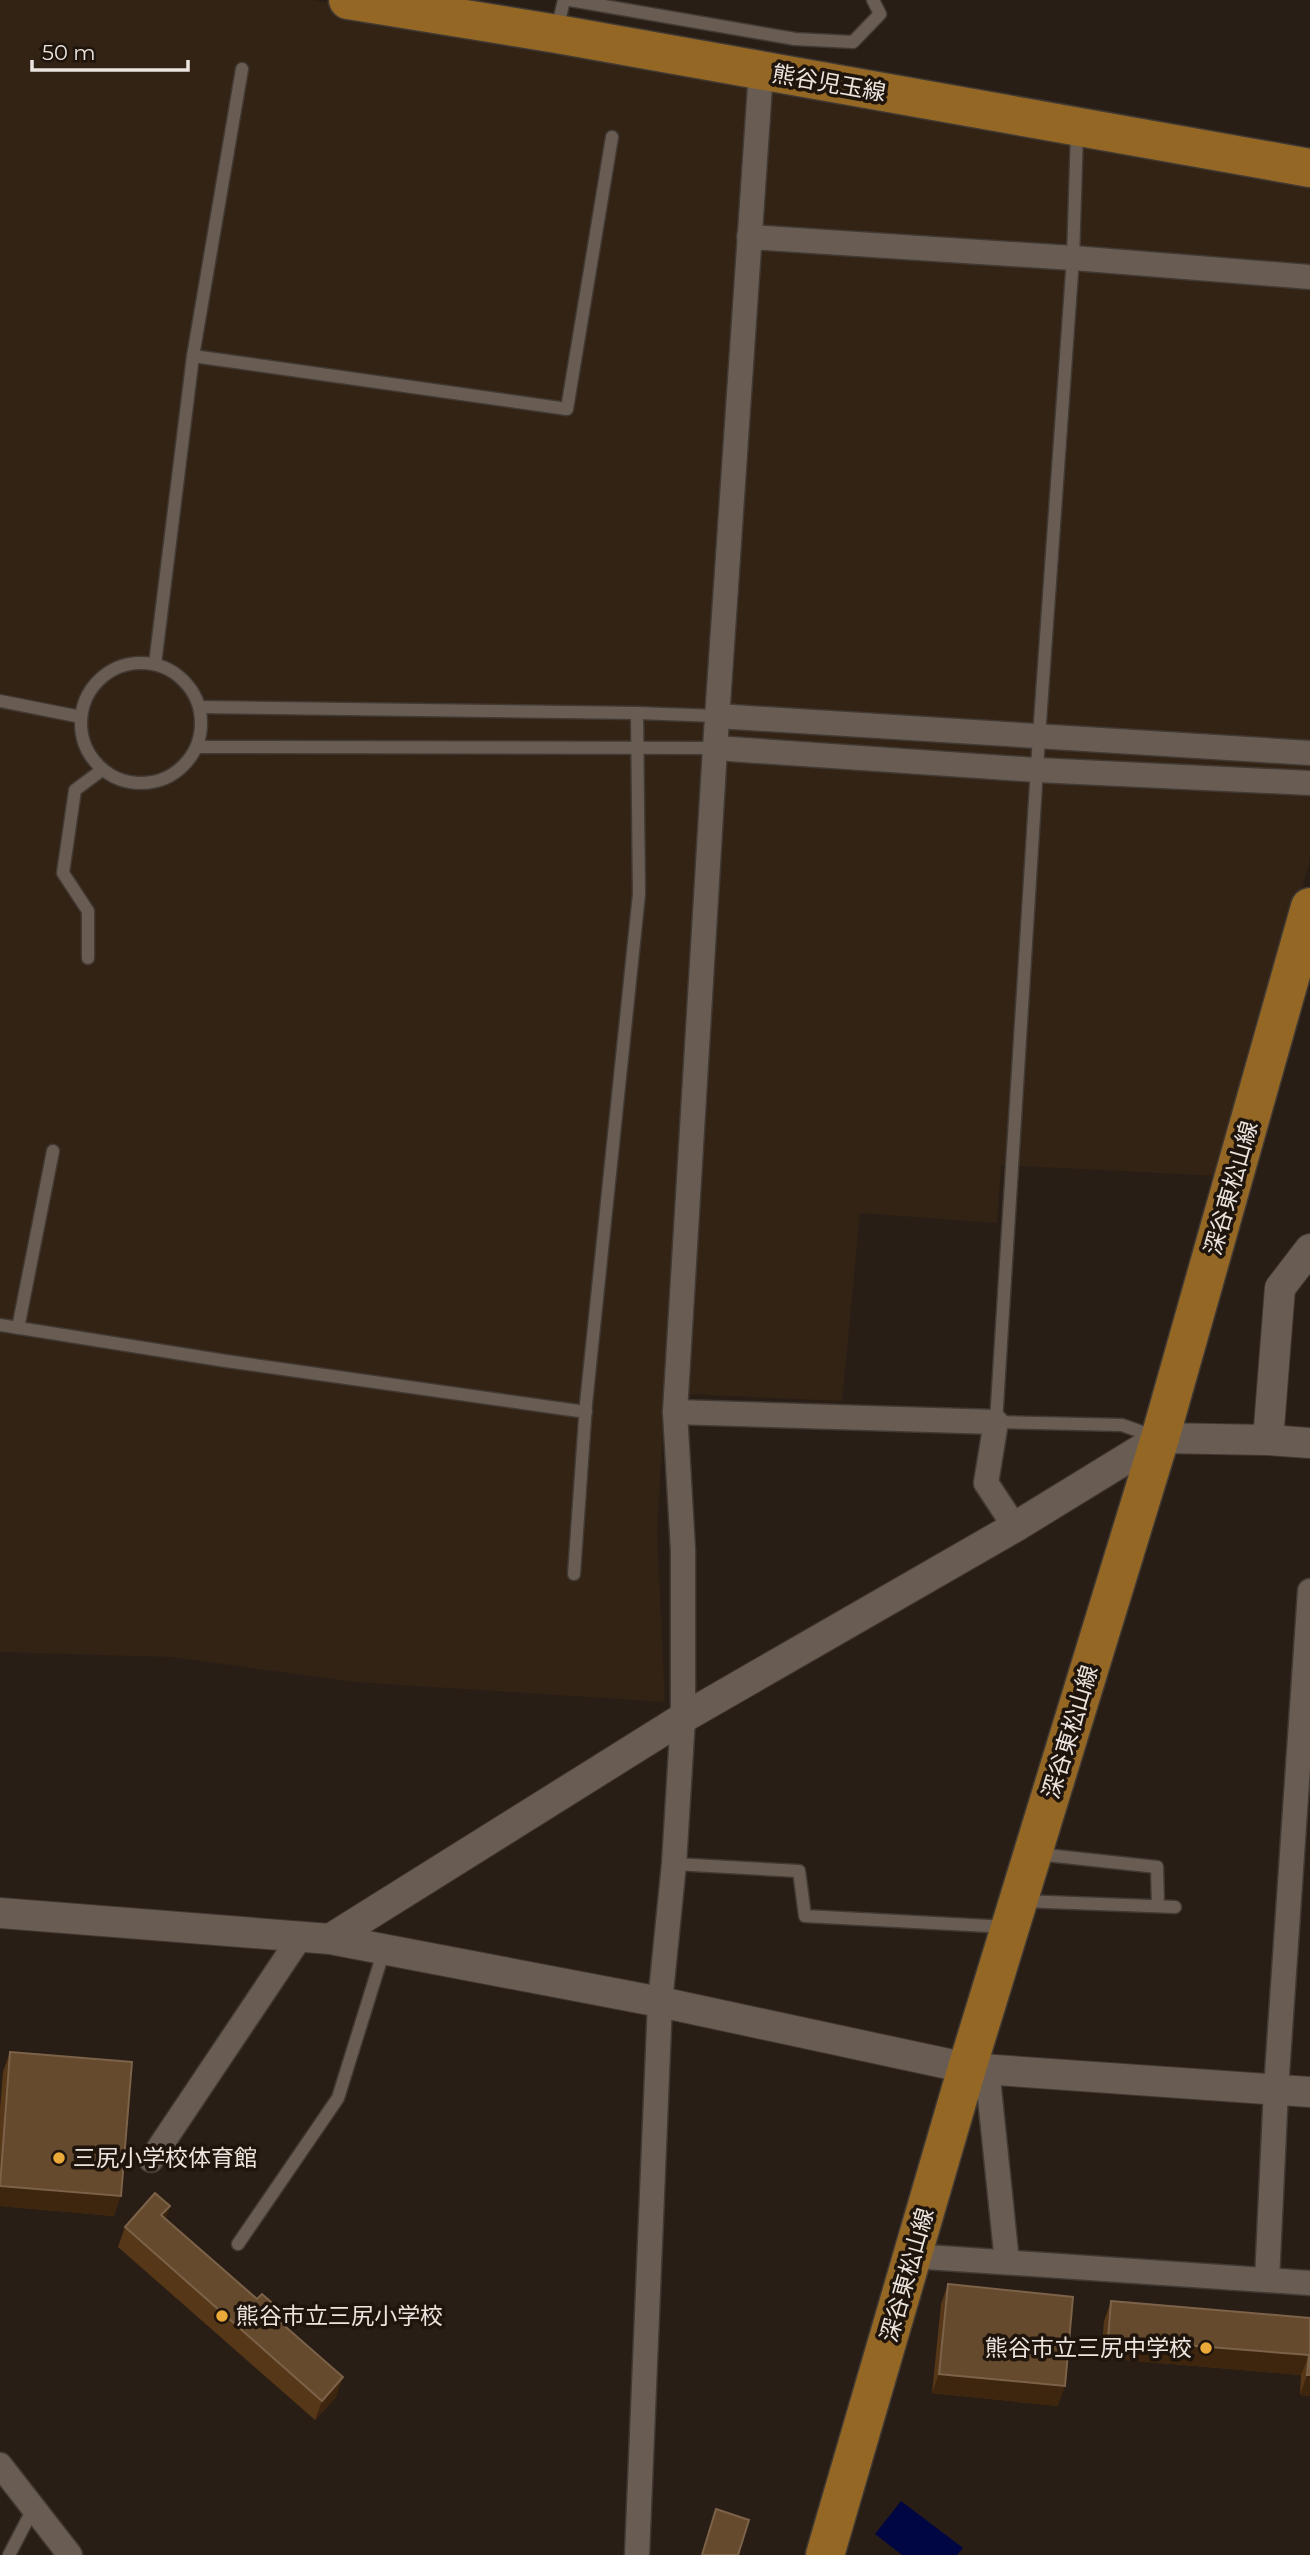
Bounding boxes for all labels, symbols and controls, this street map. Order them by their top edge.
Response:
scale bar [32,28,187,72]
text: 50 m [42,40,96,65]
street label: 熊谷児玉線 [770,59,888,107]
street label: 深谷東松山線 [1199,1118,1263,1258]
street label: 深谷東松山線 [1036,1662,1104,1802]
place label: 三尻小学校体育館 [73,2144,257,2172]
marker: 三尻小学校体育館 [51,2150,67,2166]
street label: 深谷東松山線 [875,2205,939,2345]
place label: 熊谷市立三尻小学校 [236,2302,443,2330]
marker: 熊谷市立三尻小学校 [214,2308,230,2324]
place label: 熊谷市立三尻中学校 [985,2334,1192,2362]
marker: 熊谷市立三尻中学校 [1198,2340,1214,2356]

